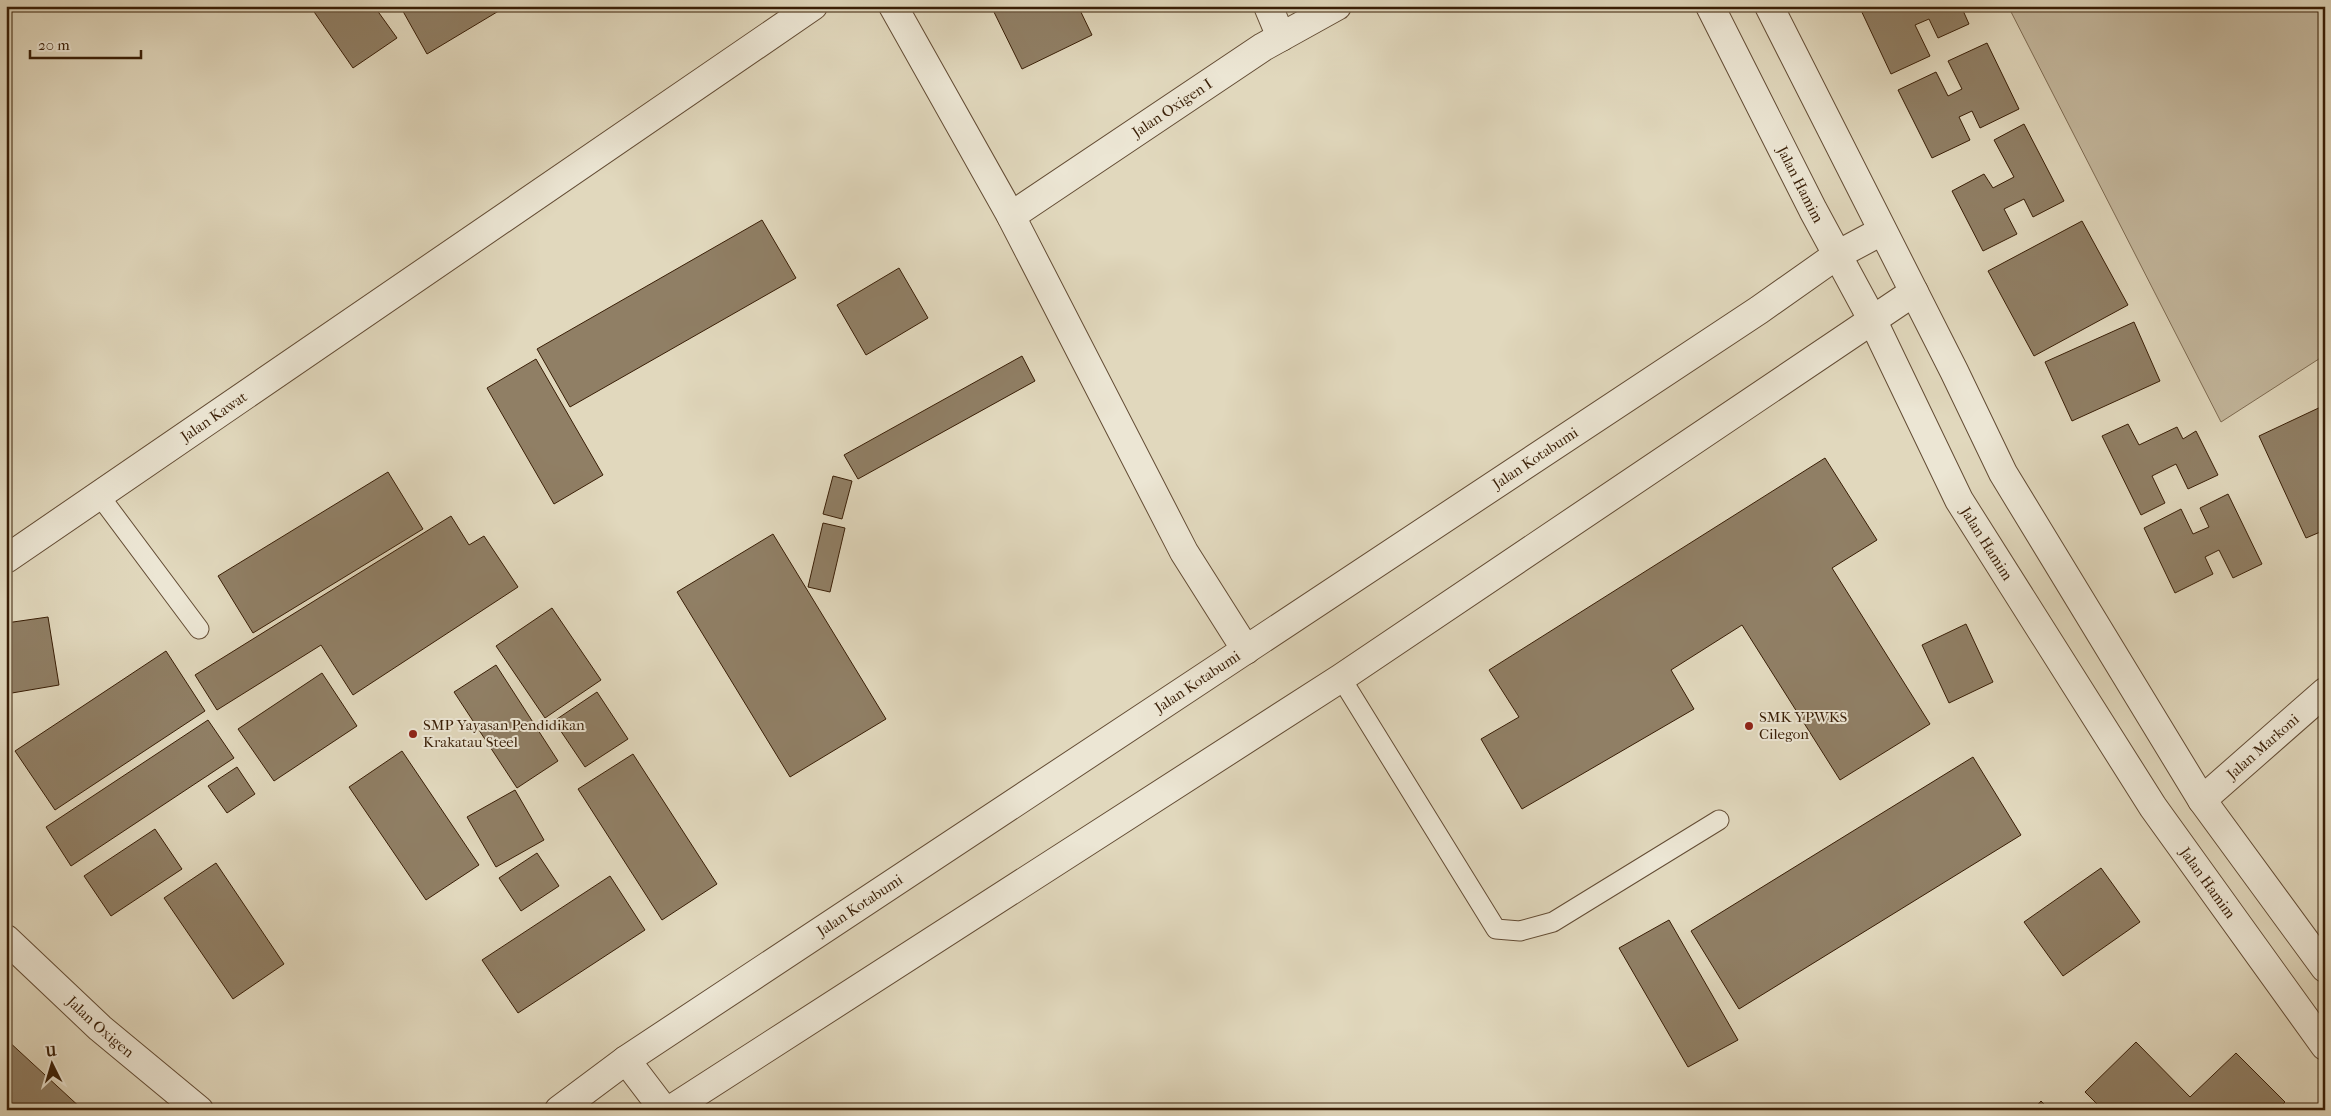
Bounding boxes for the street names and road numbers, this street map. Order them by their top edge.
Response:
street label: Jalan Oxigen I [1128,75,1216,142]
street label: Jalan Hamim [1773,142,1827,226]
street label: Jalan Kawat [176,387,251,446]
street label: Jalan Kotabumi [1488,423,1582,493]
street label: Jalan Hamim [1956,503,2017,584]
street label: Jalan Kotabumi [1150,647,1244,717]
street label: Jalan Markoni [2222,710,2303,784]
street label: Jalan Hamim [2175,843,2240,922]
street label: Jalan Kotabumi [813,870,907,941]
street label: Jalan Oxigen [62,992,138,1061]

